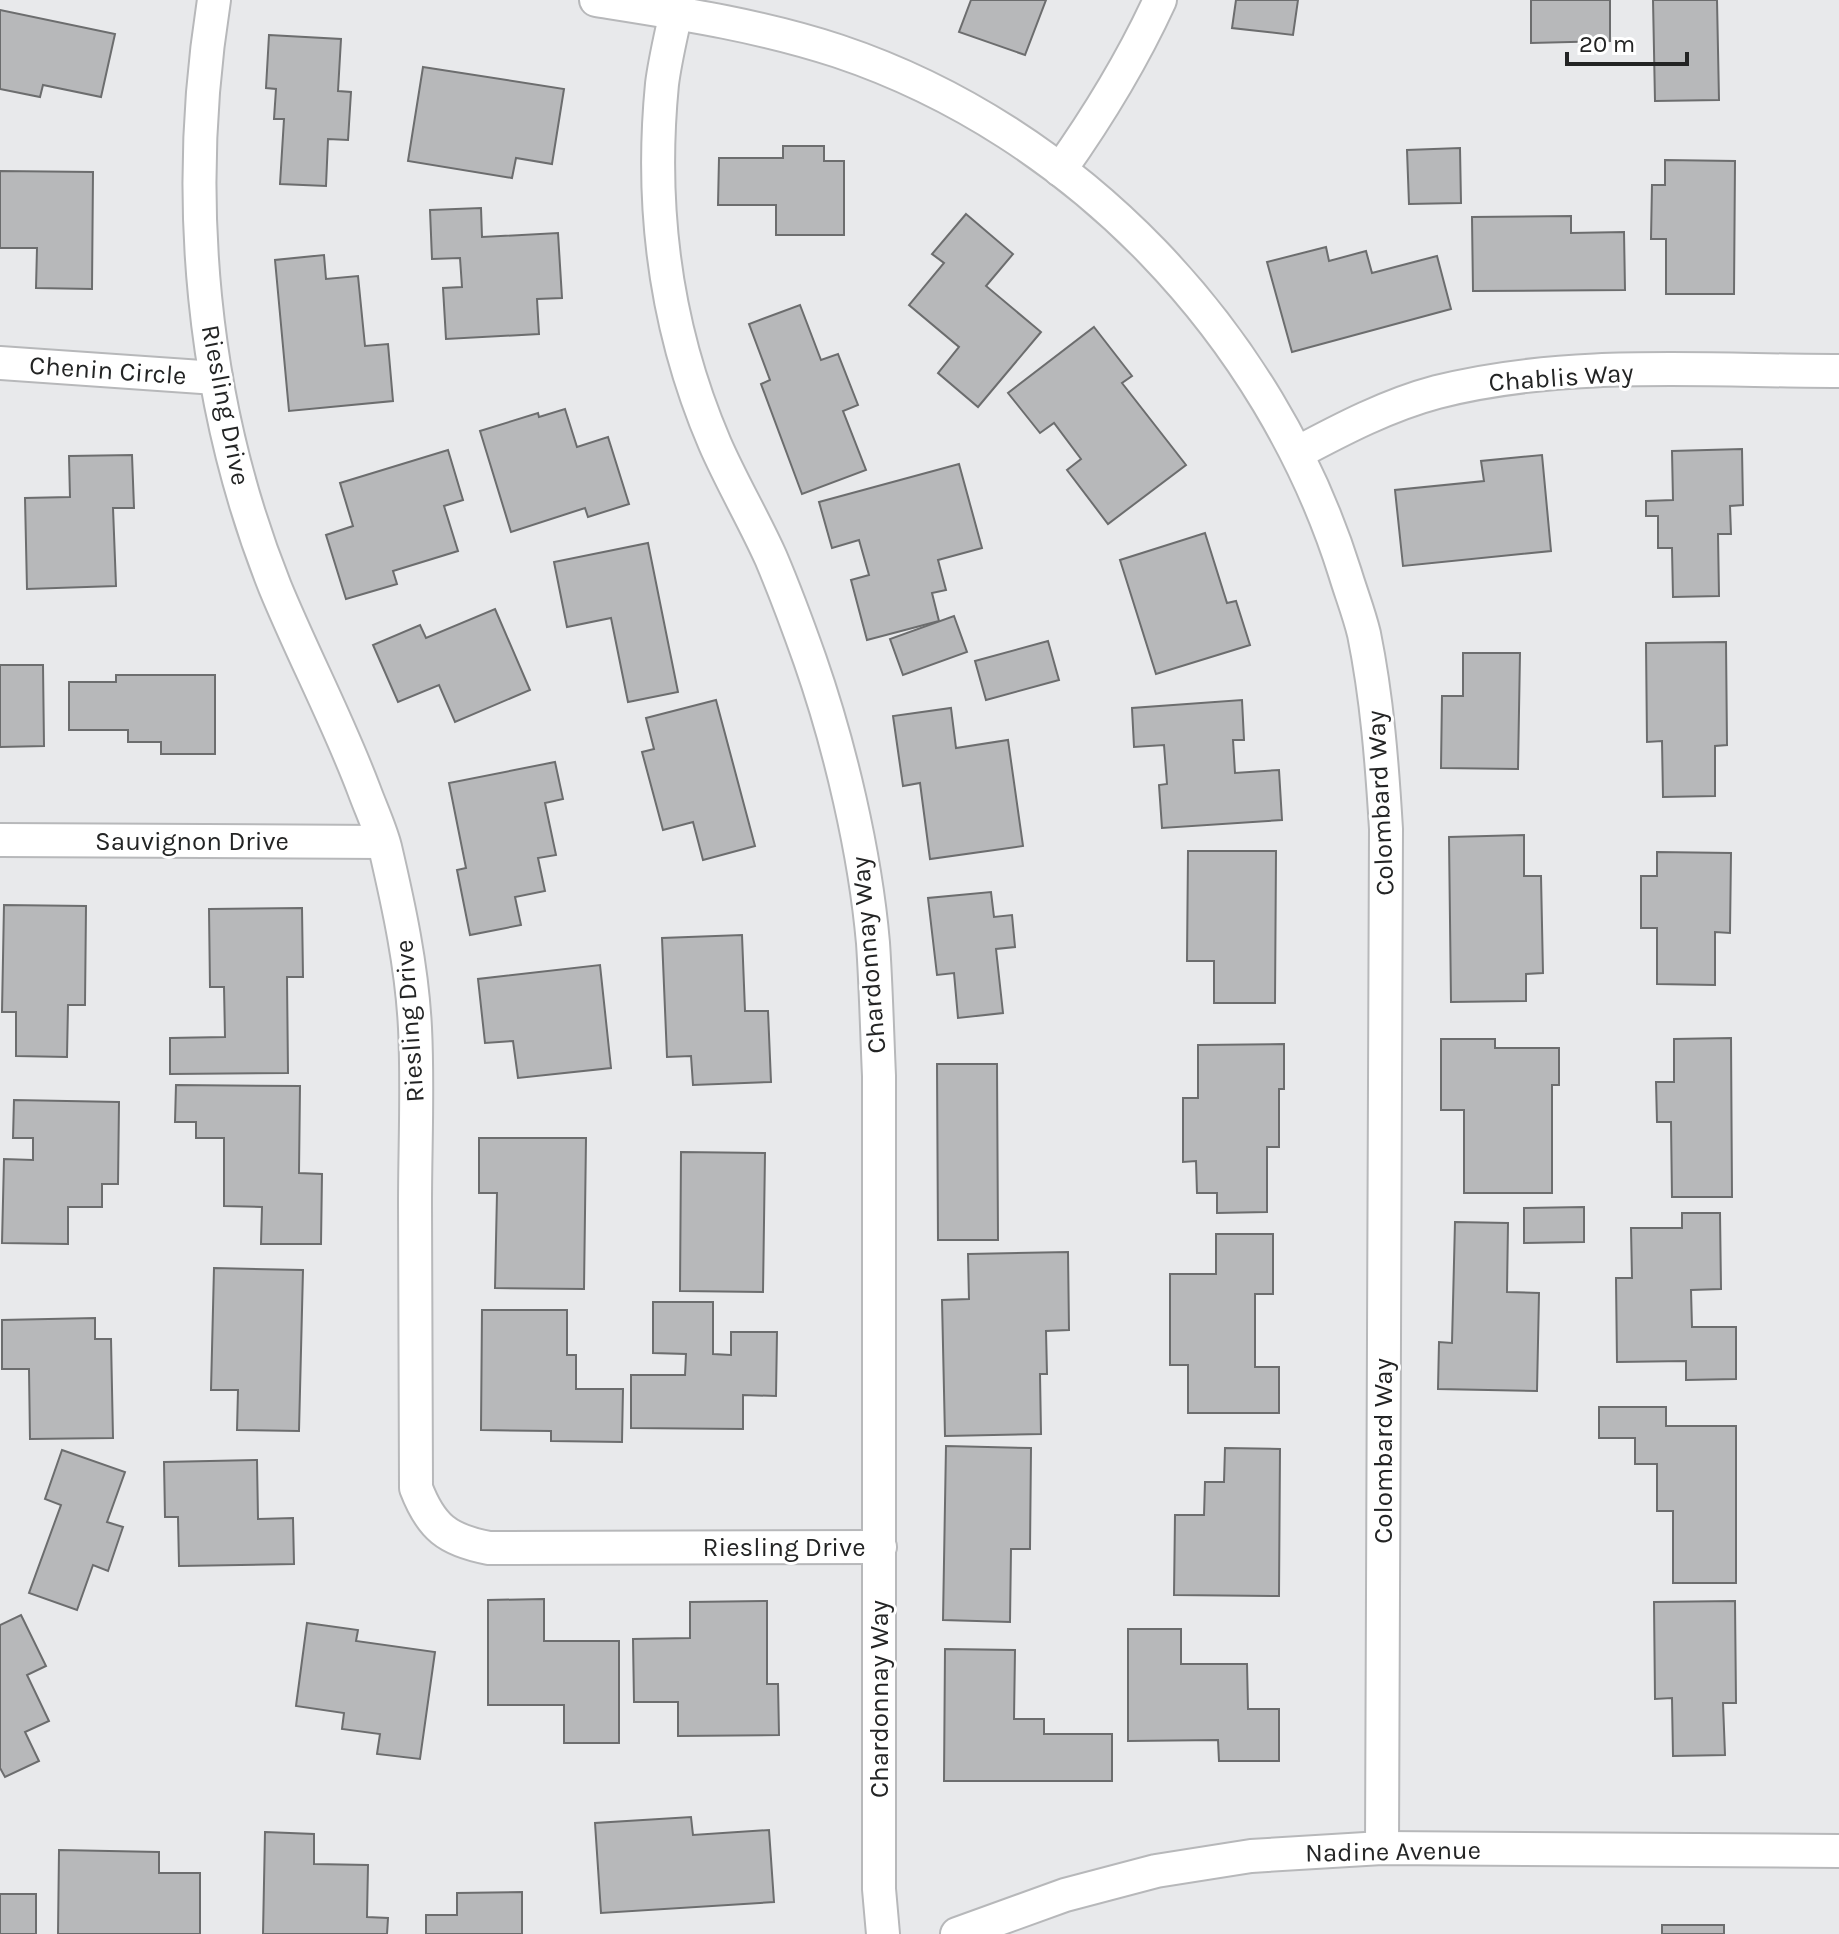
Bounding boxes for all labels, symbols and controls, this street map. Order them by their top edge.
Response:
scale bar [1567,16,1687,66]
text: 20 m [1579,30,1635,58]
street label: Riesling Drive [195,322,256,488]
street label: Chenin Circle [28,350,188,391]
street label: Chablis Way [1488,357,1634,398]
street label: Colombard Way [1360,710,1401,896]
street label: Sauvignon Drive [95,826,289,857]
street label: Chardonnay Way [844,855,893,1055]
street label: Riesling Drive [388,939,431,1103]
street label: Colombard Way [1368,1358,1399,1544]
street label: Riesling Drive [703,1532,865,1563]
street label: Chardonnay Way [864,1600,895,1798]
street label: Nadine Avenue [1305,1834,1481,1869]

